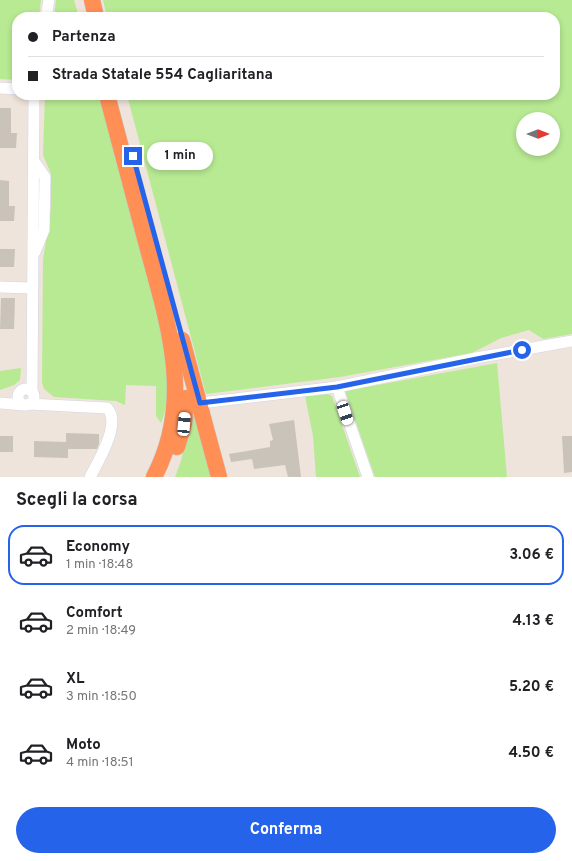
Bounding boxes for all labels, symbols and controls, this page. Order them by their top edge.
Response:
text: Partenza [52,28,116,47]
text: Strada Statale 554 Cagliaritana [52,66,273,85]
north arrow [516,112,560,156]
map controls [516,112,560,156]
callout: 1 min [147,142,213,170]
route end [124,147,142,165]
text: 1 min [164,148,196,164]
route start [513,341,531,359]
car [336,400,354,426]
car [177,412,191,436]
text: Scegli la corsa [16,489,138,512]
icon: car [18,537,54,573]
text: Economy [66,538,130,557]
text: 3.06 € [509,546,554,565]
text: 1 min · 18:48 [66,557,133,573]
icon: car [18,603,54,639]
text: Comfort [66,604,123,623]
text: 4.13 € [512,612,554,631]
text: 2 min · 18:49 [66,623,136,639]
icon: car [18,669,54,705]
text: XL [66,670,84,689]
text: 5.20 € [509,678,554,697]
text: 3 min · 18:50 [66,689,137,705]
icon: car [18,735,54,771]
text: Moto [66,736,101,755]
text: 4.50 € [508,744,554,763]
text: 4 min · 18:51 [66,755,134,771]
button: Conferma [16,807,556,853]

